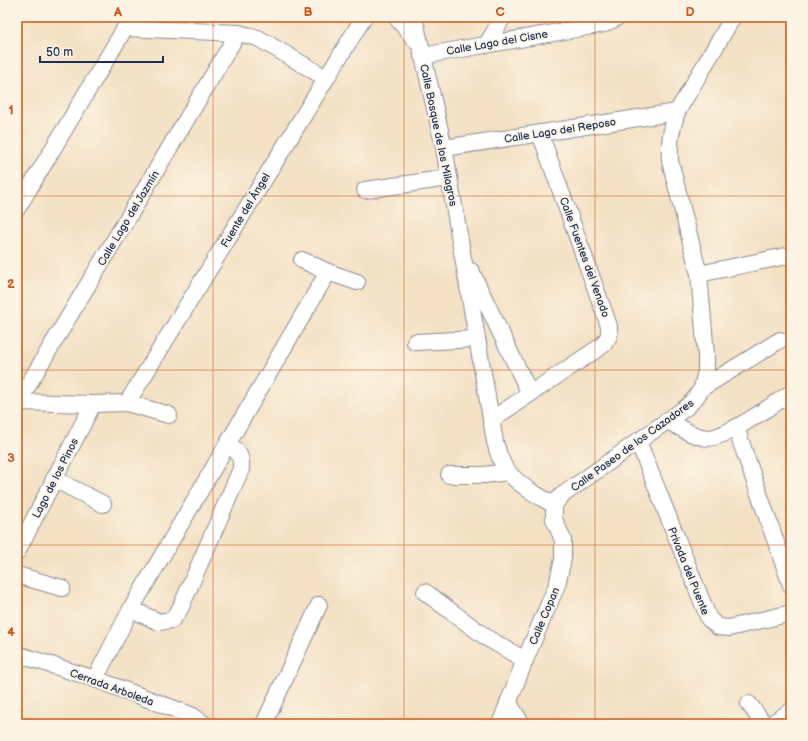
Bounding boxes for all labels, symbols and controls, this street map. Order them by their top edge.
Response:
text: A [113,4,122,20]
text: B [303,4,313,20]
text: C [495,4,505,20]
text: D [685,4,695,20]
street label: Calle Lago del Cisne [445,27,549,58]
scale bar [40,38,163,64]
text: 50 m [46,45,73,60]
street label: Calle Bosque de los Milagros [417,63,460,208]
text: 1 [8,102,14,118]
street label: Calle Lago del Reposo [503,115,617,146]
street label: Calle Lago del Jazmín [95,168,162,268]
street label: Fuente del Ángel [217,170,273,250]
street label: Calle Fuentes del Venado [557,195,612,319]
text: 2 [7,276,15,292]
street label: Calle Paseo de los Cazadores [568,396,697,494]
street label: Lago de los Pinos [30,436,81,520]
text: 3 [7,450,15,466]
street label: Privada del Puente [665,525,712,617]
street label: Calle Copan [527,585,562,647]
text: 4 [7,624,15,640]
street label: Cerrada Arboleda [68,666,156,709]

